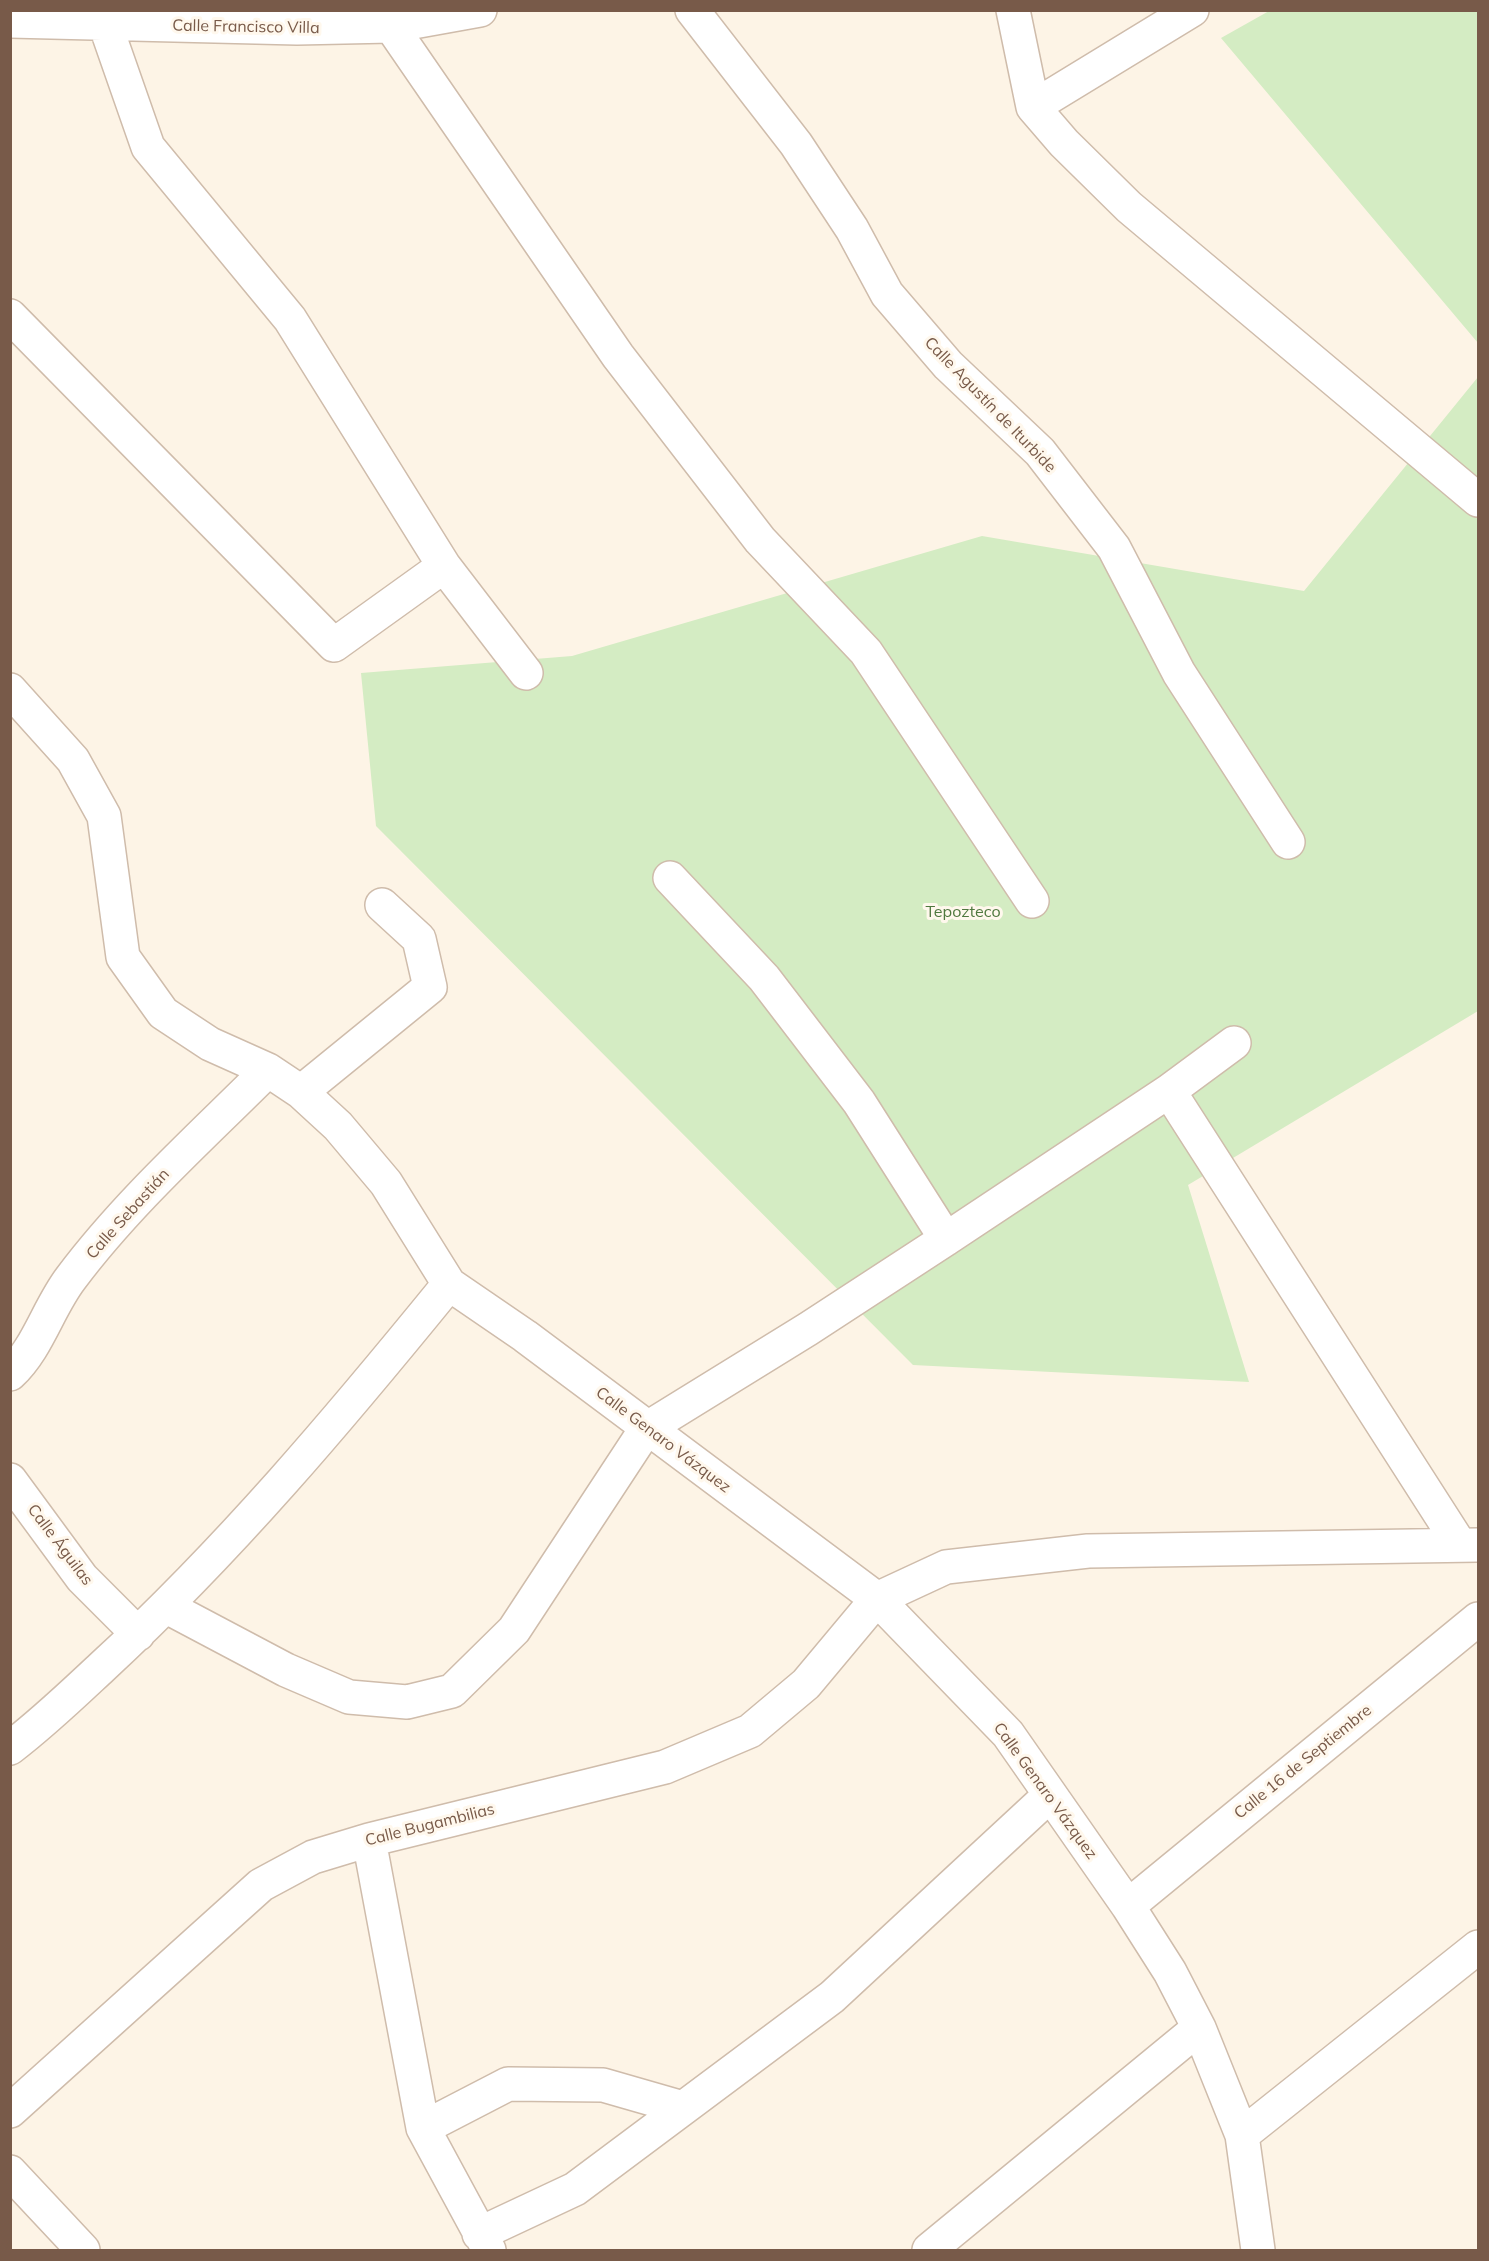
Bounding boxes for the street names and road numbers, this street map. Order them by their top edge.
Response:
street label: Calle Francisco Villa [172,16,320,38]
street label: Calle Agustín de Iturbide [920,333,1060,477]
street label: Calle Sebastián [82,1165,174,1263]
street label: Calle Genaro Vázquez [592,1383,734,1497]
street label: Calle Águilas [23,1501,97,1589]
street label: Calle 16 de Septiembre [1231,1701,1375,1823]
street label: Calle Genaro Vázquez [989,1719,1101,1863]
street label: Calle Bugambilias [363,1800,497,1850]

